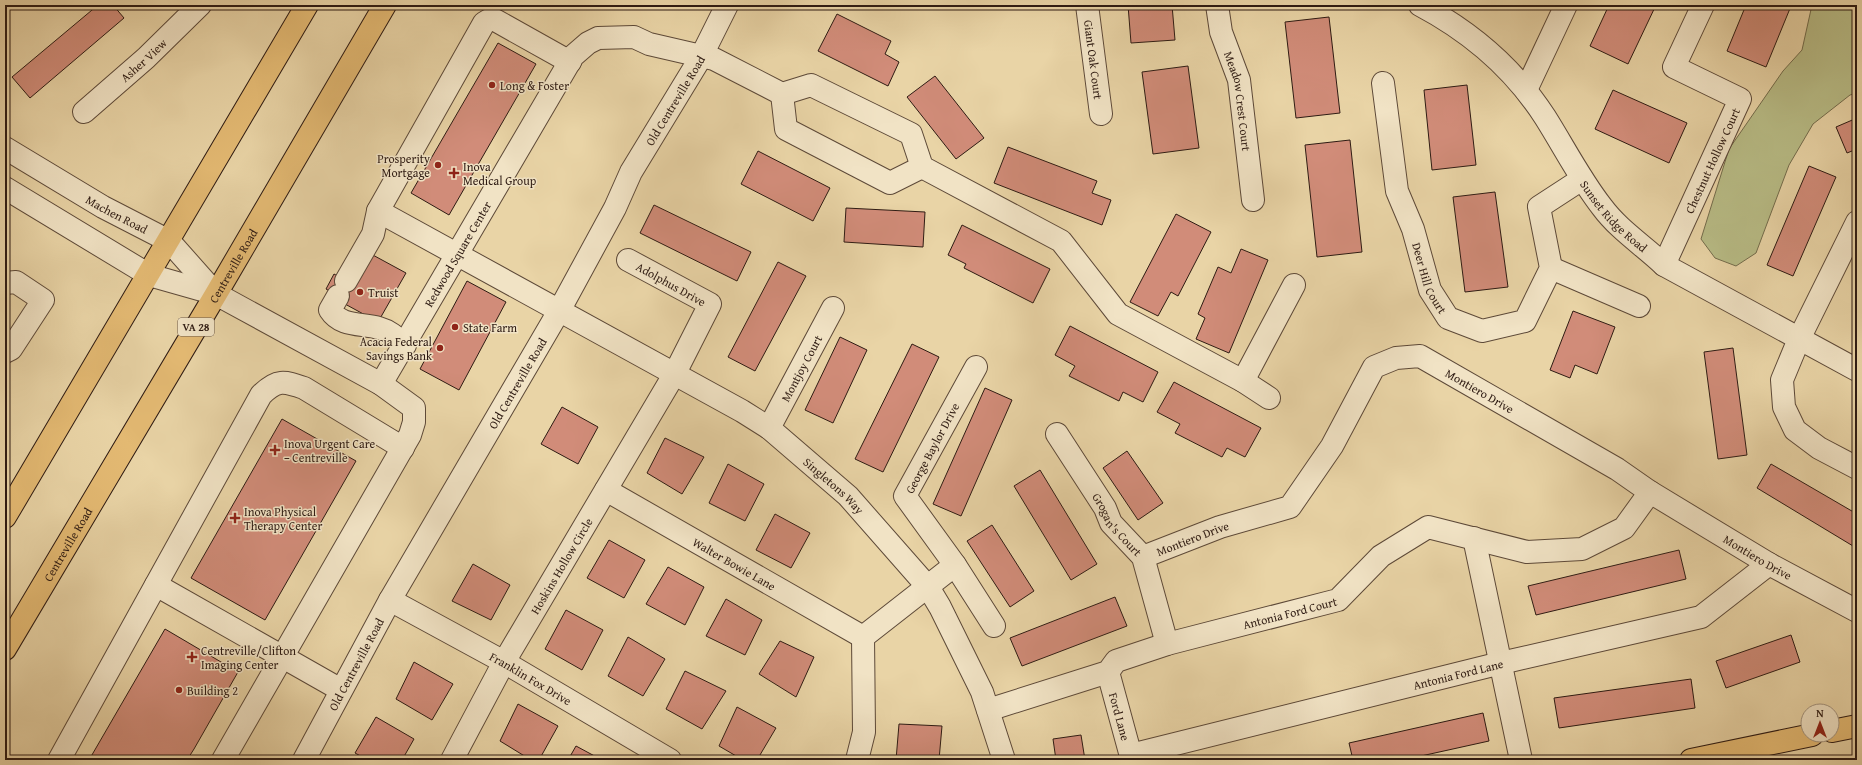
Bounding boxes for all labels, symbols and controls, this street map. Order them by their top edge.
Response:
street label: Giant Oak Court [1080,19,1108,101]
street label: Asher View [116,34,170,85]
street label: Meadow Crest Court [1220,49,1256,153]
street label: Old Centreville Road [641,51,709,149]
place label: Long & Foster [500,77,569,94]
marker: Long & Foster [487,80,497,90]
street label: Chestnut Hollow Court [1680,104,1744,216]
place label: Prosperity Mortgage [377,150,430,181]
place label: Inova Medical Group [463,158,537,189]
marker: Prosperity Mortgage [433,160,443,170]
marker: Inova Medical Group [448,167,460,179]
street label: Sunset Ridge Road [1577,177,1652,256]
street label: Machen Road [83,190,151,237]
street label: Redwood Square Center [420,198,495,310]
street label: Centreville Road [204,225,261,306]
street label: Deer Hill Court [1409,240,1452,317]
street label: Adolphus Drive [633,258,709,310]
place label: Truist [368,284,399,301]
marker: Truist [355,287,365,297]
road number: VA 28 [178,318,214,336]
place label: State Farm [463,319,517,336]
marker: State Farm [450,322,460,332]
street label: Montjoy Court [776,331,826,404]
place label: Acacia Federal Savings Bank [360,333,433,364]
street label: Old Centreville Road [484,334,550,432]
marker: Acacia Federal Savings Bank [435,343,445,353]
street label: Montiero Drive [1443,364,1518,417]
street label: George Baylor Drive [901,399,963,496]
place label: Inova Urgent Care – Centreville [284,435,375,466]
marker: Inova Urgent Care – Centreville [269,444,281,456]
street label: Singletons Way [800,453,868,517]
street label: Grogan's Court [1089,489,1147,560]
place label: Inova Physical Therapy Center [244,503,322,534]
street label: Centreville Road [39,504,96,584]
marker: Inova Physical Therapy Center [229,512,241,524]
street label: Hoskins Hollow Circle [526,514,596,617]
street label: Montiero Drive [1154,516,1231,560]
street label: Montiero Drive [1721,530,1795,583]
street label: Walter Bowie Lane [690,533,779,594]
street label: Antonia Ford Court [1241,592,1339,633]
street label: Old Centreville Road [324,614,388,713]
place label: Centreville/Clifton Imaging Center [201,642,296,673]
street label: Franklin Fox Drive [487,647,575,709]
marker: Centreville/Clifton Imaging Center [186,651,198,663]
street label: Antonia Ford Lane [1411,654,1505,693]
place label: Building 2 [187,682,238,699]
marker: Building 2 [174,685,184,695]
street label: Ford Lane [1105,690,1135,743]
north arrow [1800,703,1840,743]
text: N [1816,705,1824,721]

